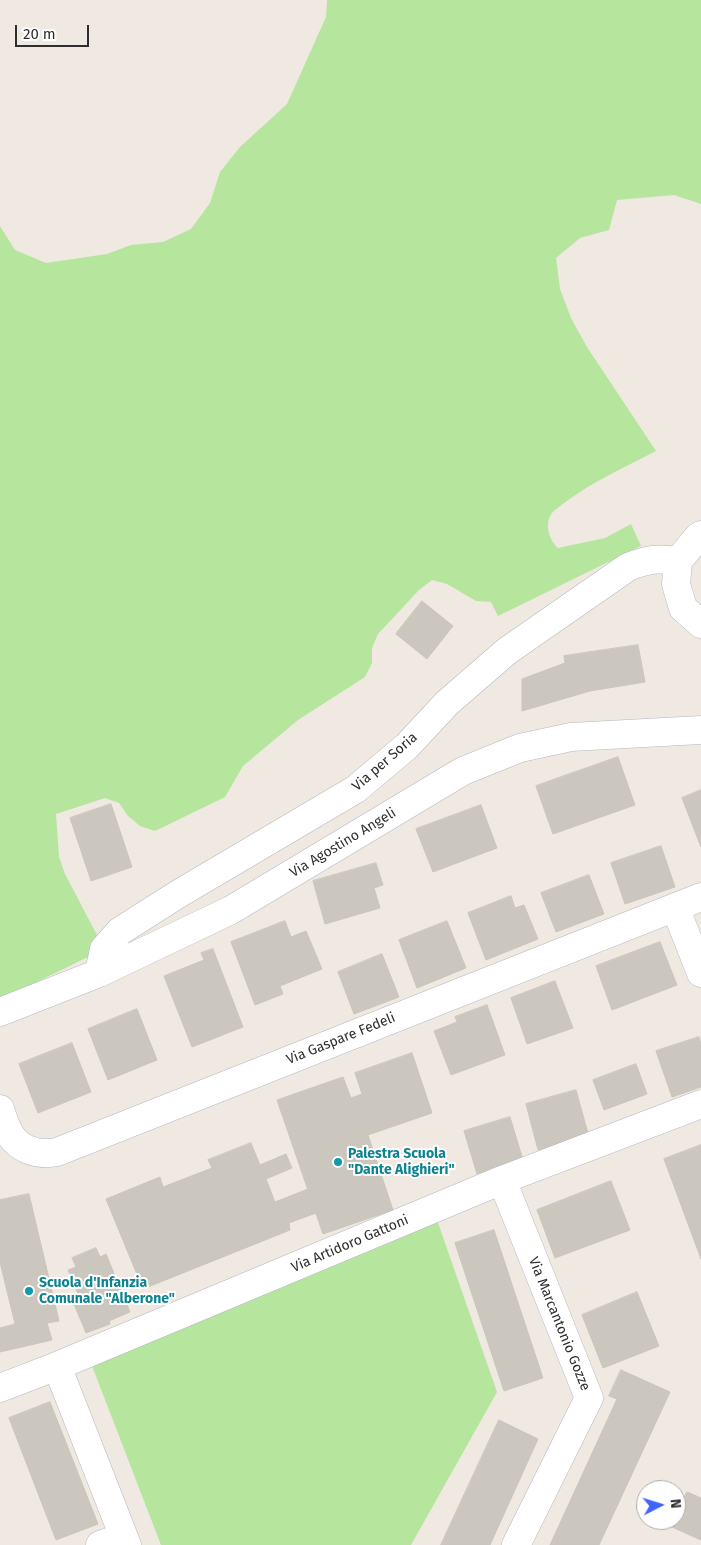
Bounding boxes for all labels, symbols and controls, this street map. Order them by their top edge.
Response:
scale bar [18,15,91,47]
text: 20 m [23,25,56,43]
street label: Via per Soria [349,729,421,795]
street label: Via Agostino Angeli [287,805,399,881]
street label: Via Gaspare Fedeli [284,1009,398,1069]
place label: Palestra Scuola "Dante Alighieri" [348,1146,455,1178]
marker: Palestra Scuola "Dante Alighieri" [332,1156,344,1168]
street label: Via Artidoro Gattoni [289,1212,411,1276]
street label: Via Marcantonio Gozze [524,1255,594,1393]
place label: Scuola d'Infanzia Comunale "Alberone" [39,1275,175,1308]
marker: Scuola d'Infanzia Comunale "Alberone" [23,1285,35,1297]
north arrow [636,1480,686,1530]
text: N [667,1498,684,1509]

